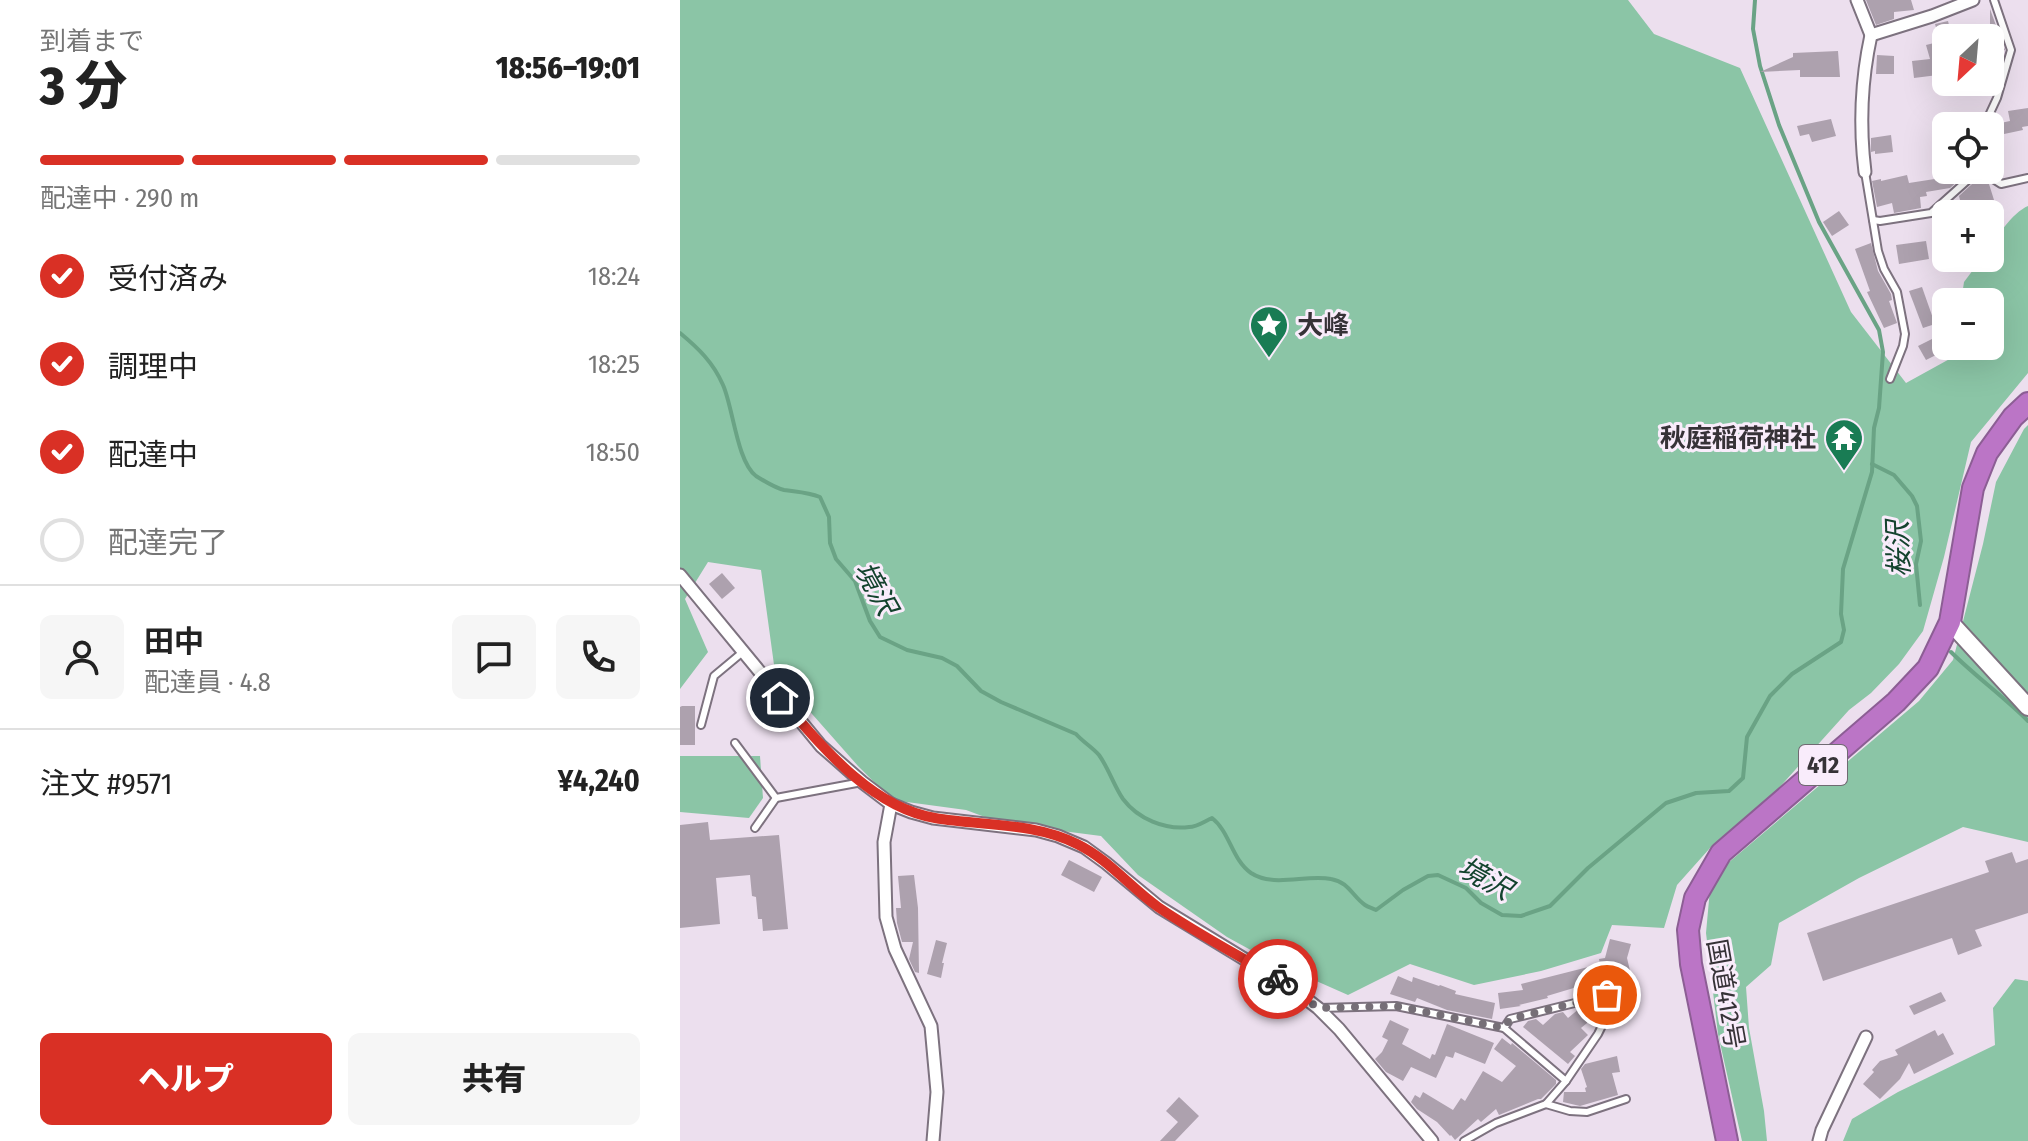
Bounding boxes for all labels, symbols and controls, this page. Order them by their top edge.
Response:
north arrow [1932,24,2004,96]
map controls [1932,24,2004,360]
text: 到着まで [40,26,144,57]
text: 18:56–19:01 [496,50,640,86]
text: 3 分 [40,55,127,118]
button: locate [1932,112,2004,184]
text: 配達中 · 290 m [40,183,199,214]
button: + [1932,200,2004,272]
icon: check [40,254,84,298]
text: 受付済み [108,261,228,297]
text: 18:24 [588,261,640,292]
button: − [1932,288,2004,360]
place icon: 大峰 [1248,304,1290,359]
place label: 大峰 [1297,310,1349,341]
icon: check [40,342,84,386]
text: 調理中 [108,349,198,385]
text: 18:25 [588,349,640,380]
temple icon: 秋庭稲荷神社 [1823,417,1865,472]
place label: 秋庭稲荷神社 [1660,423,1816,454]
icon: check [40,430,84,474]
text: 配達中 [108,437,198,473]
text: 18:50 [586,437,640,468]
water label: 桜沢 [1881,516,1916,578]
text: 配達完了 [108,525,228,561]
water label: 境沢 [848,556,906,624]
button: person [40,615,124,699]
button: chat [452,615,536,699]
button: phone [556,615,640,699]
text: 田中 [144,624,204,660]
pin [746,664,814,732]
text: 配達員 · 4.8 [144,667,271,698]
icon: home [758,676,802,720]
road number: 412 [1799,745,1847,785]
text: ¥4,240 [558,763,640,799]
text: 注文 #9571 [40,766,172,802]
water label: 境沢 [1452,850,1521,908]
street label: 国道412号 [1701,937,1750,1051]
courier [1238,939,1318,1019]
icon: bike [1256,957,1300,1001]
pin [1573,961,1641,1029]
icon: bag [1585,973,1629,1017]
button: ヘルプ [40,1033,332,1125]
button: 共有 [348,1033,640,1125]

